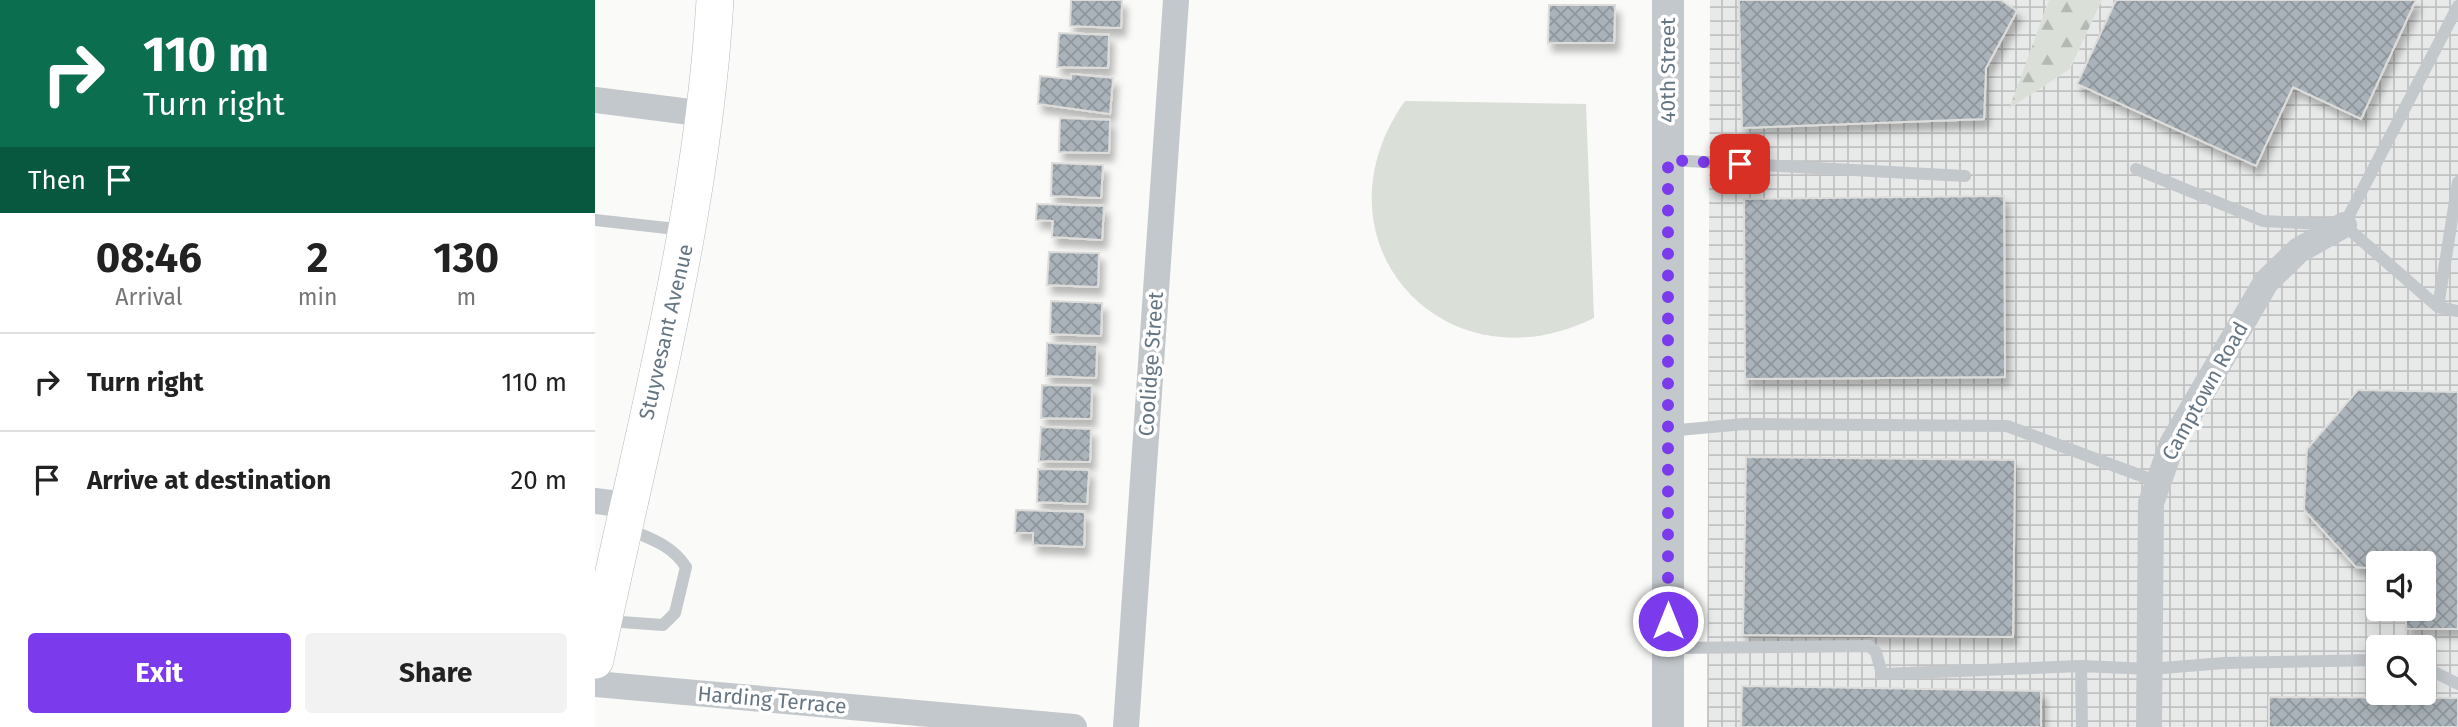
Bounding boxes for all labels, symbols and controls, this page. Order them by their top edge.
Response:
street label: 40th Street [1655,17,1681,123]
text: 110 m [143,25,269,84]
icon: right [28,28,119,119]
text: Turn right [143,85,285,123]
pin [1710,134,1770,194]
icon: arrive [1721,145,1759,183]
icon: arrive [100,161,138,199]
text: Then [28,165,86,196]
text: 08:46 [96,233,202,283]
text: 2 [307,233,329,283]
text: 130 [433,233,499,283]
street label: Stuyvesant Avenue [633,242,699,422]
text: Arrival [115,283,183,311]
text: min [298,283,338,311]
text: m [456,283,476,311]
street label: Coolidge Street [1133,290,1169,437]
street label: Camptown Road [2156,317,2254,465]
icon: right [28,363,66,401]
text: Turn right [87,367,204,398]
text: 110 m [501,367,567,398]
icon: arrive [28,461,66,499]
text: Arrive at destination [87,465,331,496]
text: 20 m [510,465,567,496]
map controls [2366,551,2436,705]
button: sound [2366,551,2436,621]
position arrow [1631,584,1705,658]
button: Exit [28,633,291,713]
button: Share [305,633,567,713]
button: search [2366,635,2436,705]
street label: Harding Terrace [696,681,848,719]

